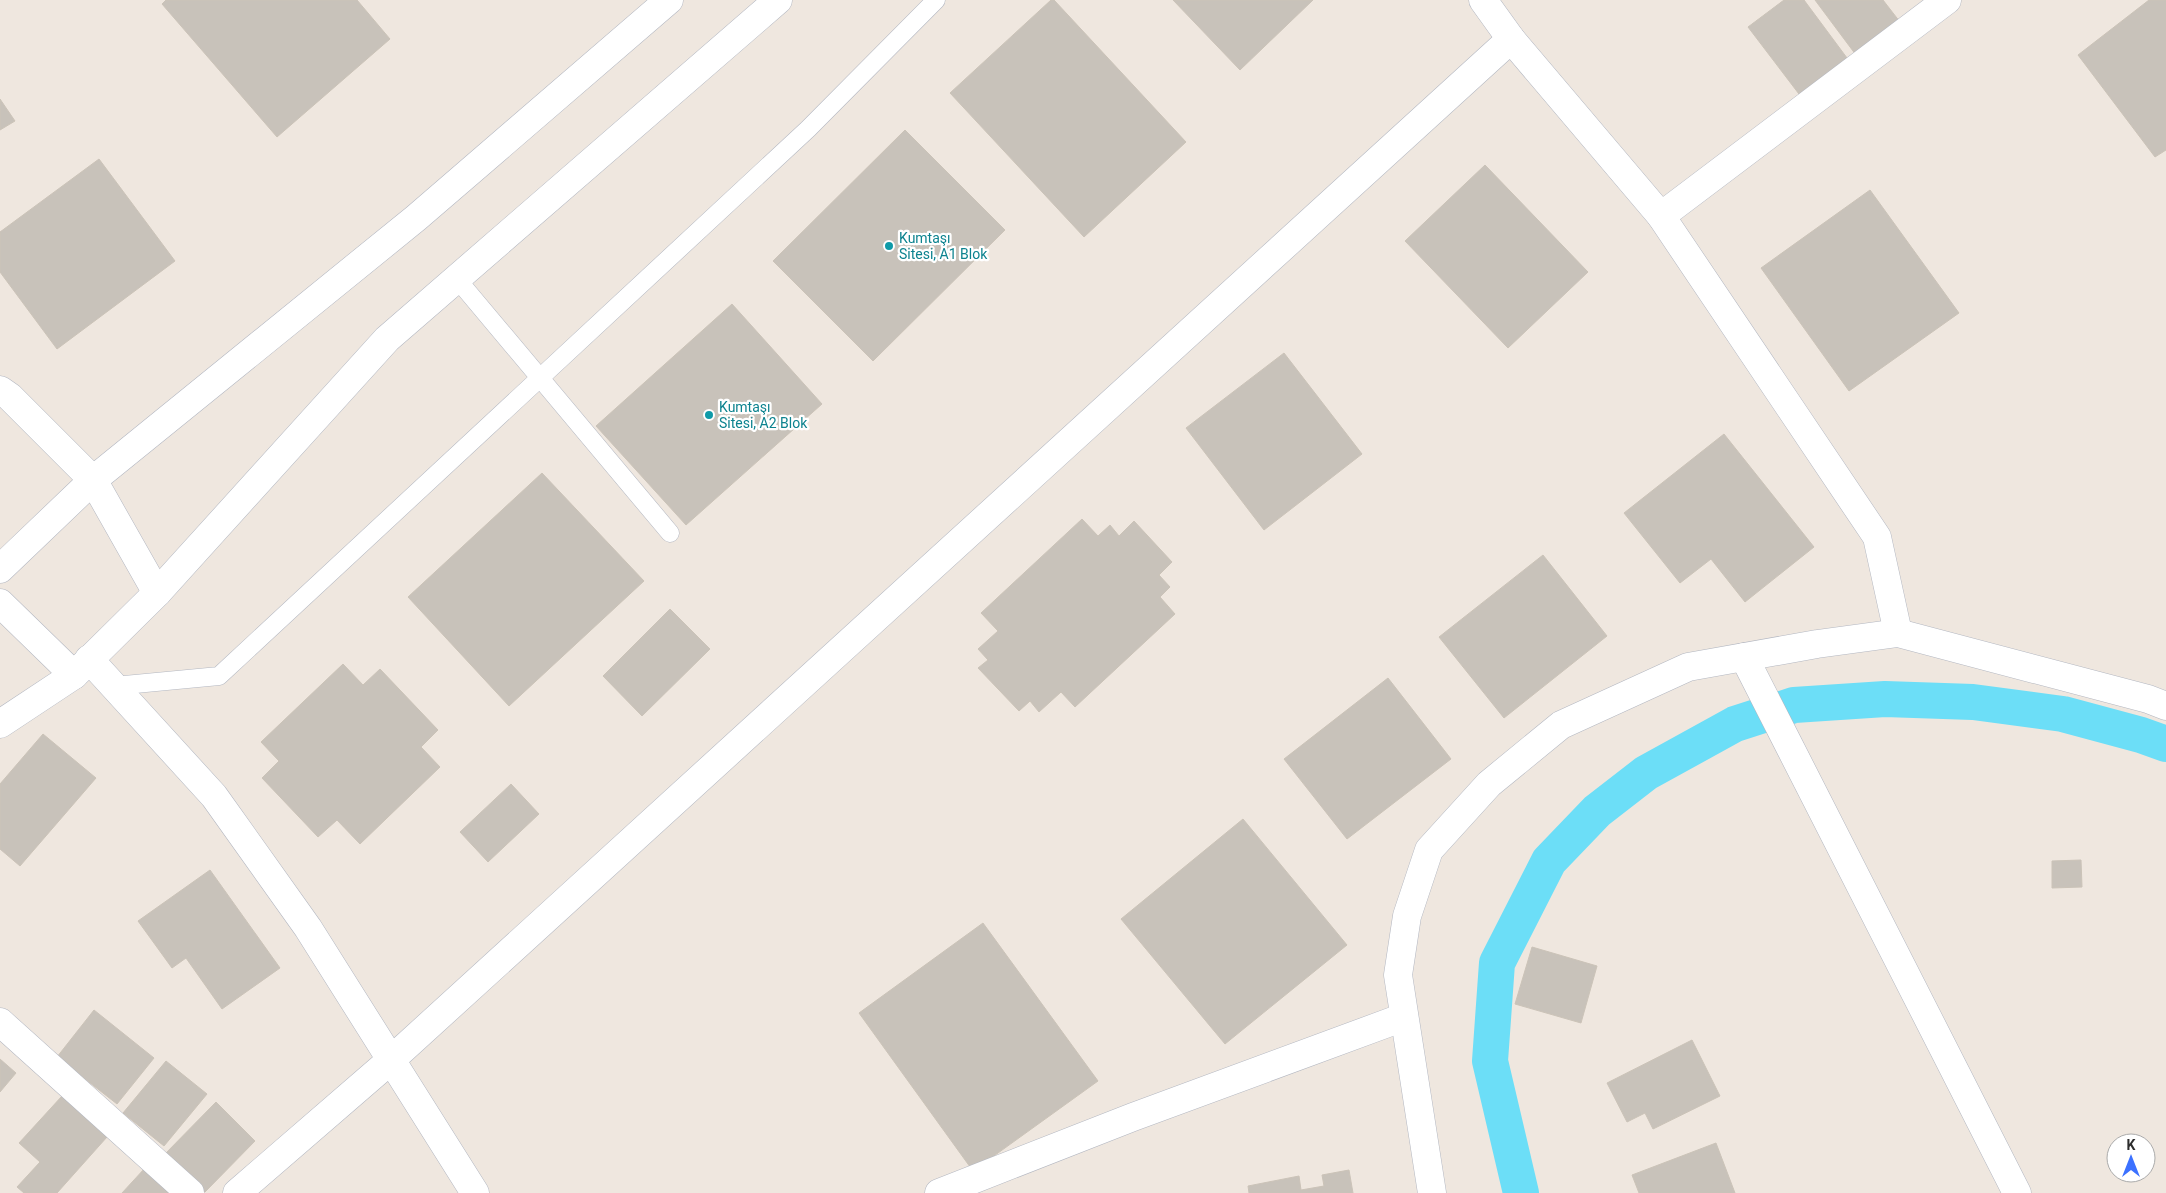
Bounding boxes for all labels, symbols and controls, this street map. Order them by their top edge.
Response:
place label: Kumtaşı Sitesi, A1 Blok [899,230,988,262]
marker: Kumtaşı Sitesi, A1 Blok [883,240,895,252]
place label: Kumtaşı Sitesi, A2 Blok [719,399,808,431]
marker: Kumtaşı Sitesi, A2 Blok [703,409,715,421]
north arrow [2106,1133,2156,1183]
text: K [2127,1137,2136,1153]

